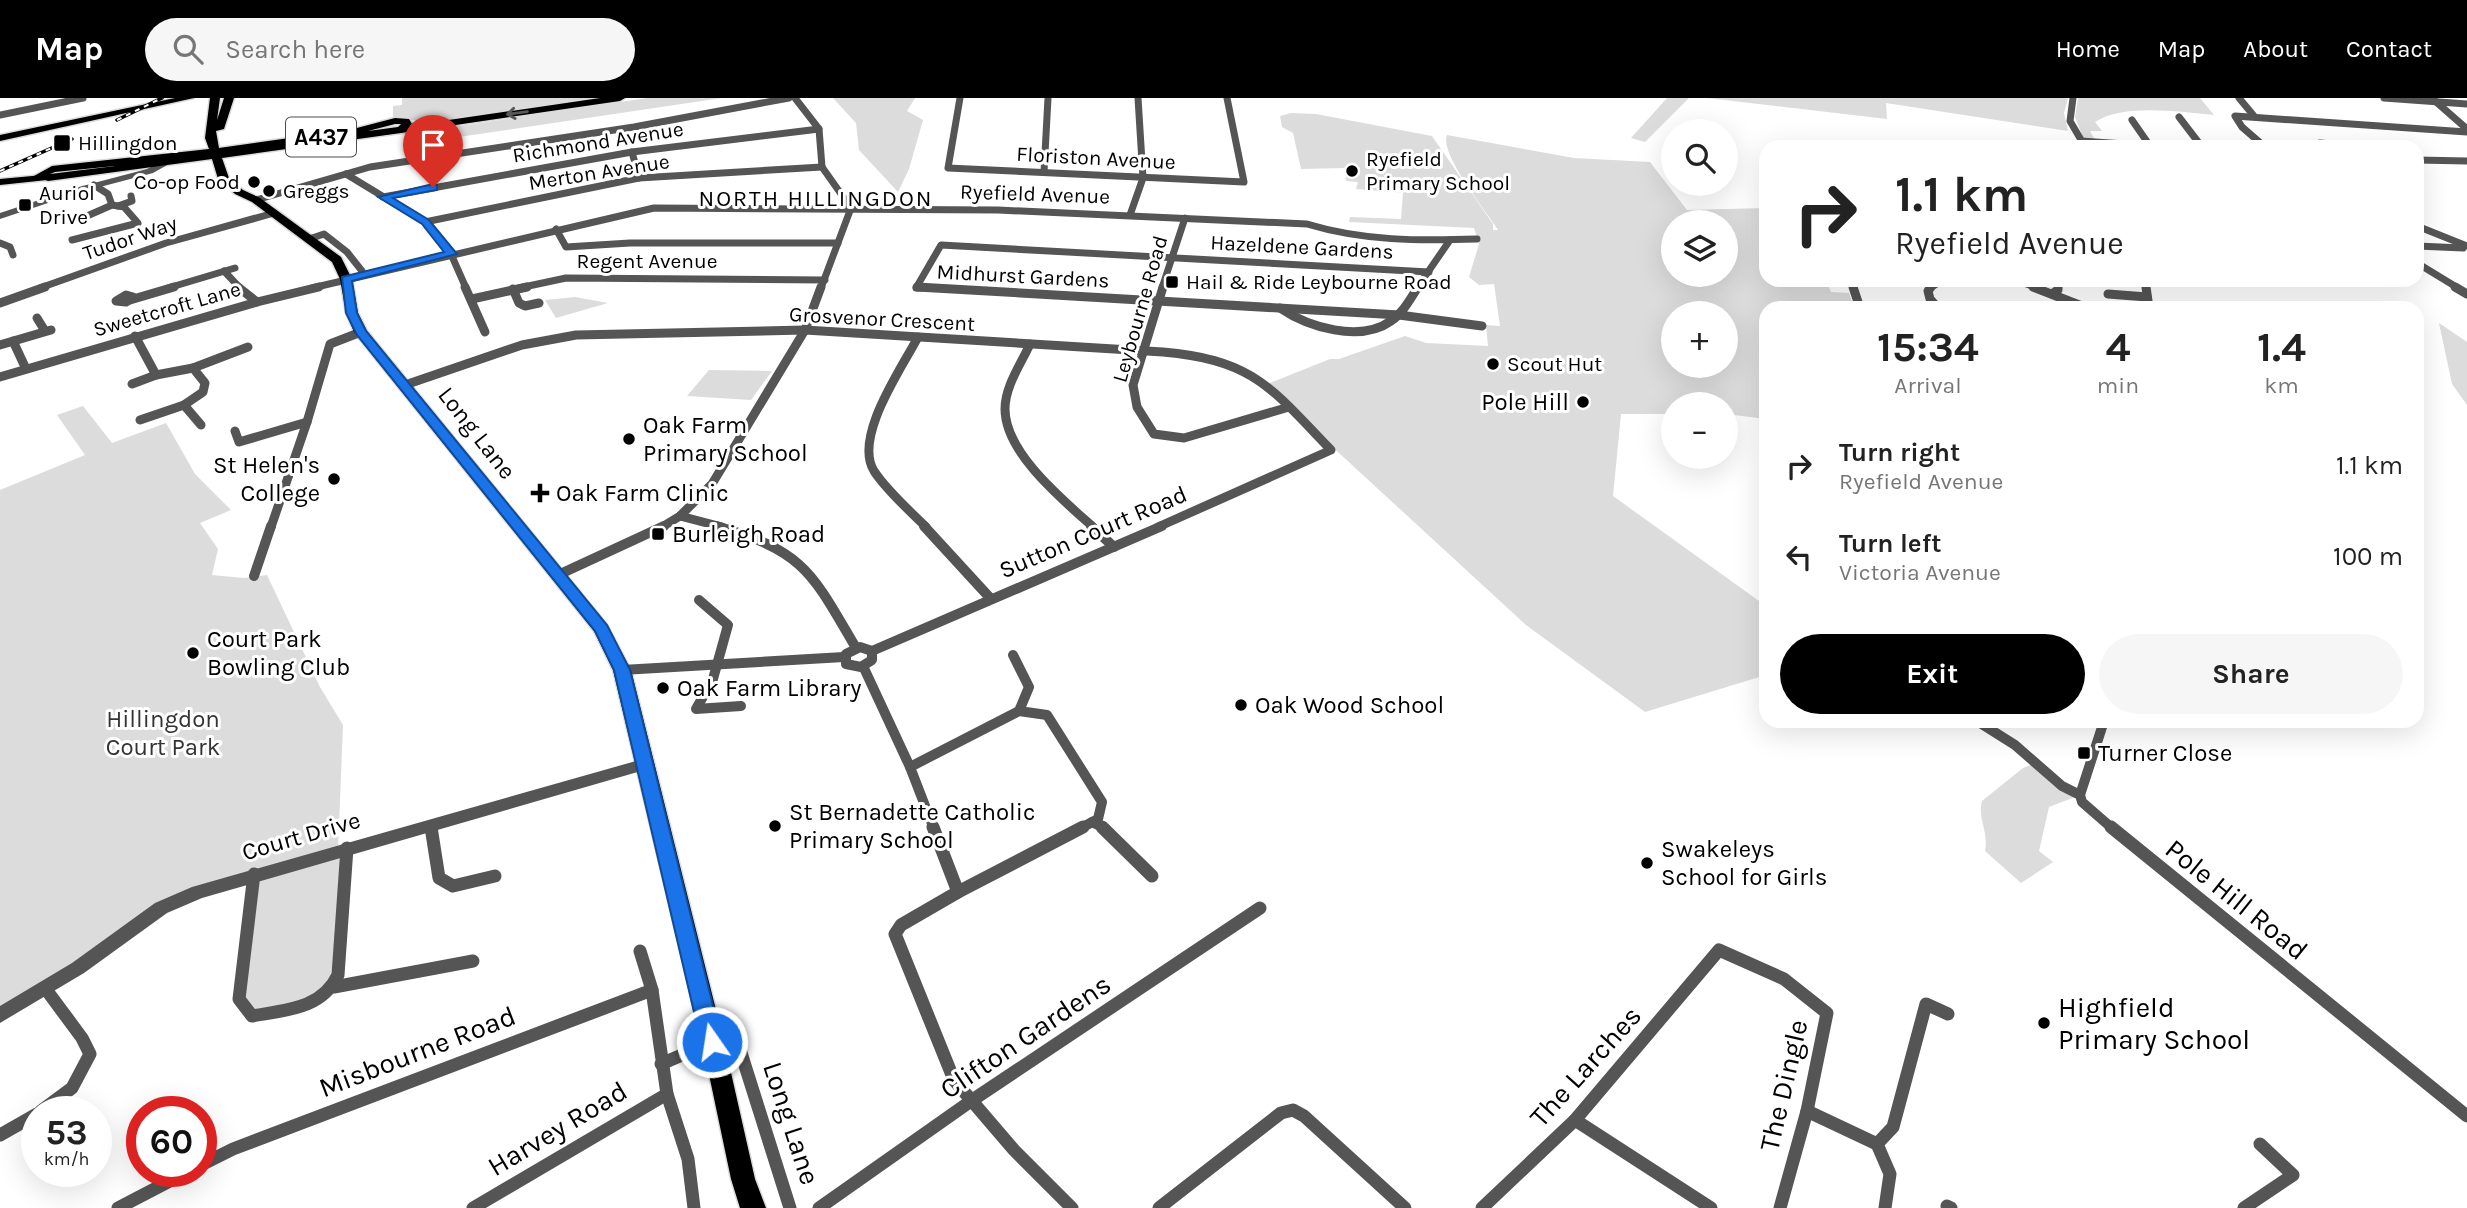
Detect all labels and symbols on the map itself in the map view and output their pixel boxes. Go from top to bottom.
one-way arrow [506,107,529,120]
pin [403,115,463,187]
street label: Richmond Avenue [511,117,685,167]
road number: A437 [286,118,356,156]
place label: Hillingdon [78,131,177,155]
marker: Hillingdon [52,133,72,153]
street label: Floriston Avenue [1016,142,1176,174]
place label: Ryefield Primary School [1366,147,1510,195]
street label: Merton Avenue [527,149,671,195]
marker: Ryefield Primary School [1344,163,1360,179]
place label: Co-op Food [134,170,240,194]
marker: Co-op Food [246,174,262,190]
place label: Greggs [283,179,350,203]
street label: Ryefield Avenue [960,179,1110,209]
place label: Auriol Drive [39,181,95,229]
marker: Greggs [261,183,277,199]
district label: NORTH HILLINGDON [698,185,934,212]
marker: Auriol Drive [17,197,33,213]
street label: Tudor Way [80,211,180,265]
street label: Hazeldene Gardens [1210,230,1394,264]
street label: Leybourne Road [1108,233,1172,385]
street label: Regent Avenue [577,249,717,273]
street label: Midhurst Gardens [936,259,1110,293]
place label: Hail & Ride Leybourne Road [1186,270,1452,294]
marker: Hail & Ride Leybourne Road [1164,274,1180,290]
street label: Sweetcroft Lane [91,276,243,342]
street label: Grosvenor Crescent [788,302,976,336]
place label: Scout Hut [1507,352,1602,376]
marker: Scout Hut [1485,356,1501,372]
street label: Long Lane [432,381,522,485]
place label: Pole Hill [1481,388,1569,416]
marker: Pole Hill [1575,394,1591,410]
place label: Oak Farm Primary School [643,411,808,467]
marker: Oak Farm Primary School [621,431,637,447]
place label: St Helen's College [213,451,320,507]
marker: St Helen's College [326,471,342,487]
place label: Oak Farm Clinic [556,479,729,507]
street label: Sutton Court Road [995,480,1191,584]
marker: Oak Farm Clinic [530,483,550,503]
place label: Burleigh Road [672,520,825,548]
marker: Burleigh Road [650,526,666,542]
place label: Court Park Bowling Club [207,625,350,681]
marker: Court Park Bowling Club [185,645,201,661]
place label: Oak Farm Library [677,674,861,702]
marker: Oak Farm Library [655,680,671,696]
place label: Oak Wood School [1255,691,1444,719]
marker: Oak Wood School [1233,697,1249,713]
park label: Hillingdon Court Park [106,705,220,761]
place label: Turner Close [2098,739,2232,767]
marker: Turner Close [2076,745,2092,761]
place label: St Bernadette Catholic Primary School [789,798,1035,854]
street label: Court Drive [239,806,363,866]
marker: St Bernadette Catholic Primary School [767,818,783,834]
street label: Pole Hill Road [2159,832,2314,967]
place label: Swakeleys School for Girls [1661,835,1827,891]
marker: Swakeleys School for Girls [1639,855,1655,871]
street label: Clifton Gardens [934,967,1117,1106]
place label: Highfield Primary School [2058,991,2250,1056]
street label: Misbourne Road [314,999,520,1104]
street label: The Larches [1523,999,1648,1133]
position arrow [675,1005,749,1079]
marker: Highfield Primary School [2036,1015,2052,1031]
street label: The Dingle [1752,1016,1815,1154]
street label: Long Lane [756,1057,827,1189]
street label: Harvey Road [482,1074,633,1183]
speed limit sign: 60 [126,1096,217,1187]

